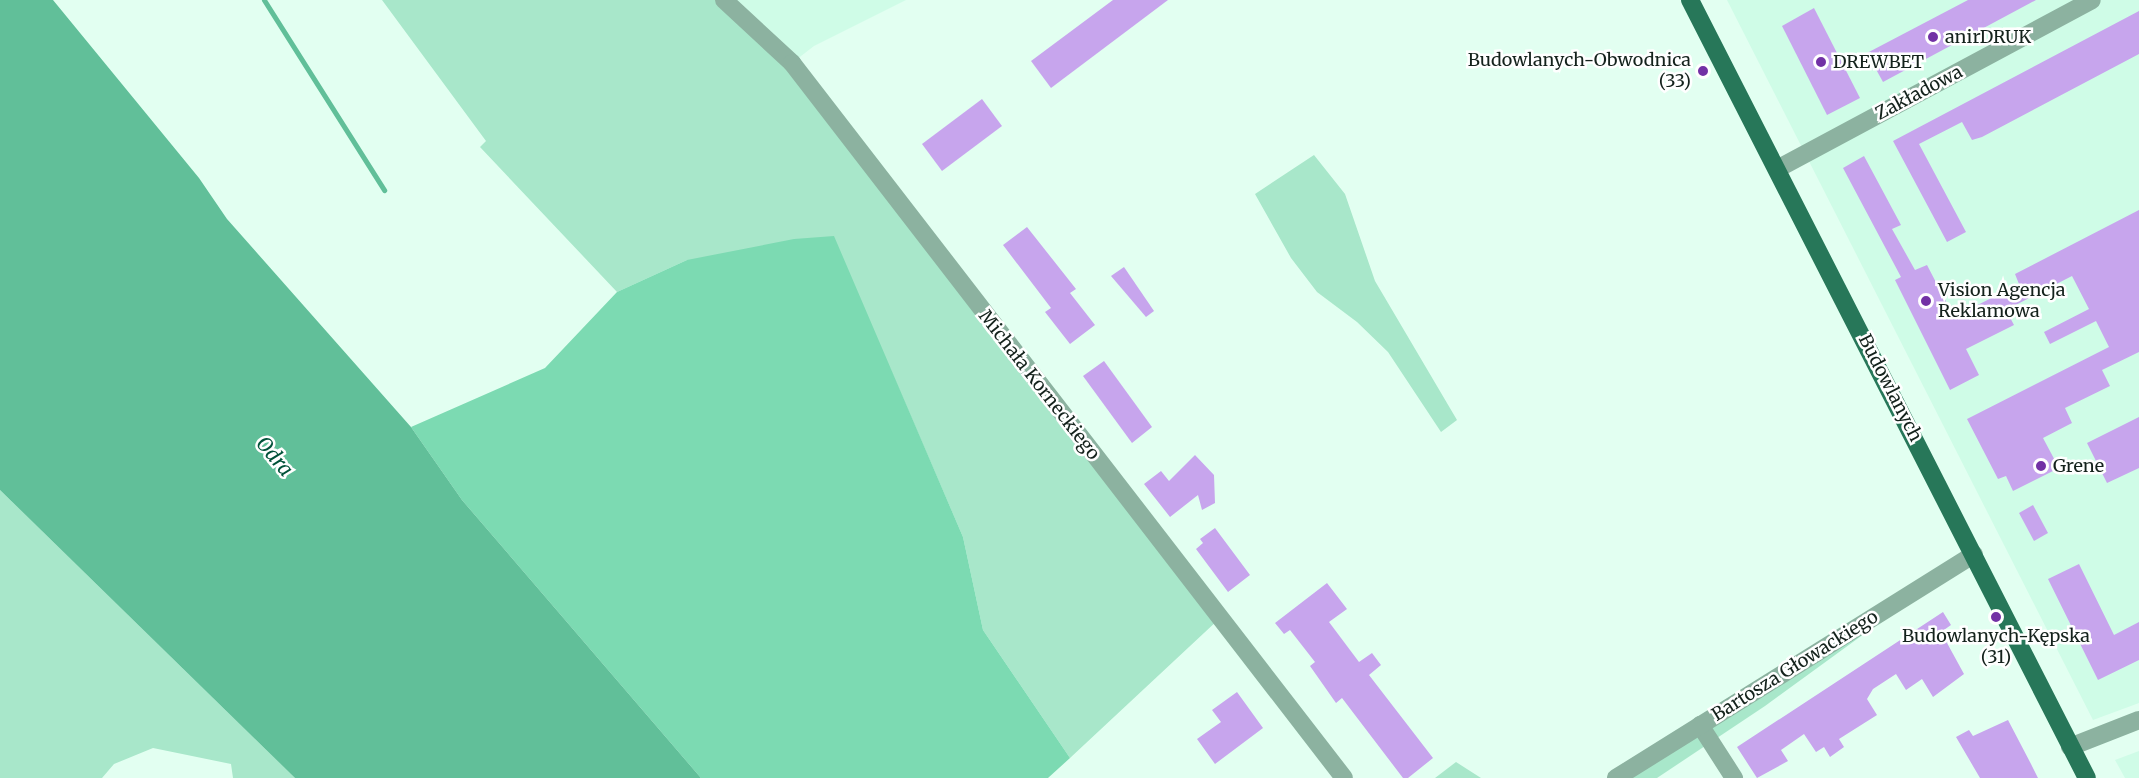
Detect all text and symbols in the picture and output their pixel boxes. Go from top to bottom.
place label: anirDRUK [1945,26,2031,48]
marker: anirDRUK [1926,30,1940,44]
place label: Budowlanych-Obwodnica (33) [1468,50,1691,92]
place label: DREWBET [1833,51,1924,73]
marker: DREWBET [1814,55,1828,69]
street label: Zakładowa [1872,61,1966,125]
marker: Budowlanych-Obwodnica (33) [1696,64,1710,78]
place label: Vision Agencja Reklamowa [1938,280,2066,322]
marker: Vision Agencja Reklamowa [1919,294,1933,308]
street label: Michała Korneckiego [974,306,1104,464]
street label: Budowlanych [1854,331,1926,445]
water label: Odra [252,431,298,481]
place label: Grene [2053,455,2104,477]
marker: Grene [2034,459,2048,473]
street label: Bartosza Głowackiego [1708,606,1882,726]
marker: Budowlanych-Kępska (31) [1989,610,2003,624]
place label: Budowlanych-Kępska (31) [1902,626,2090,668]

